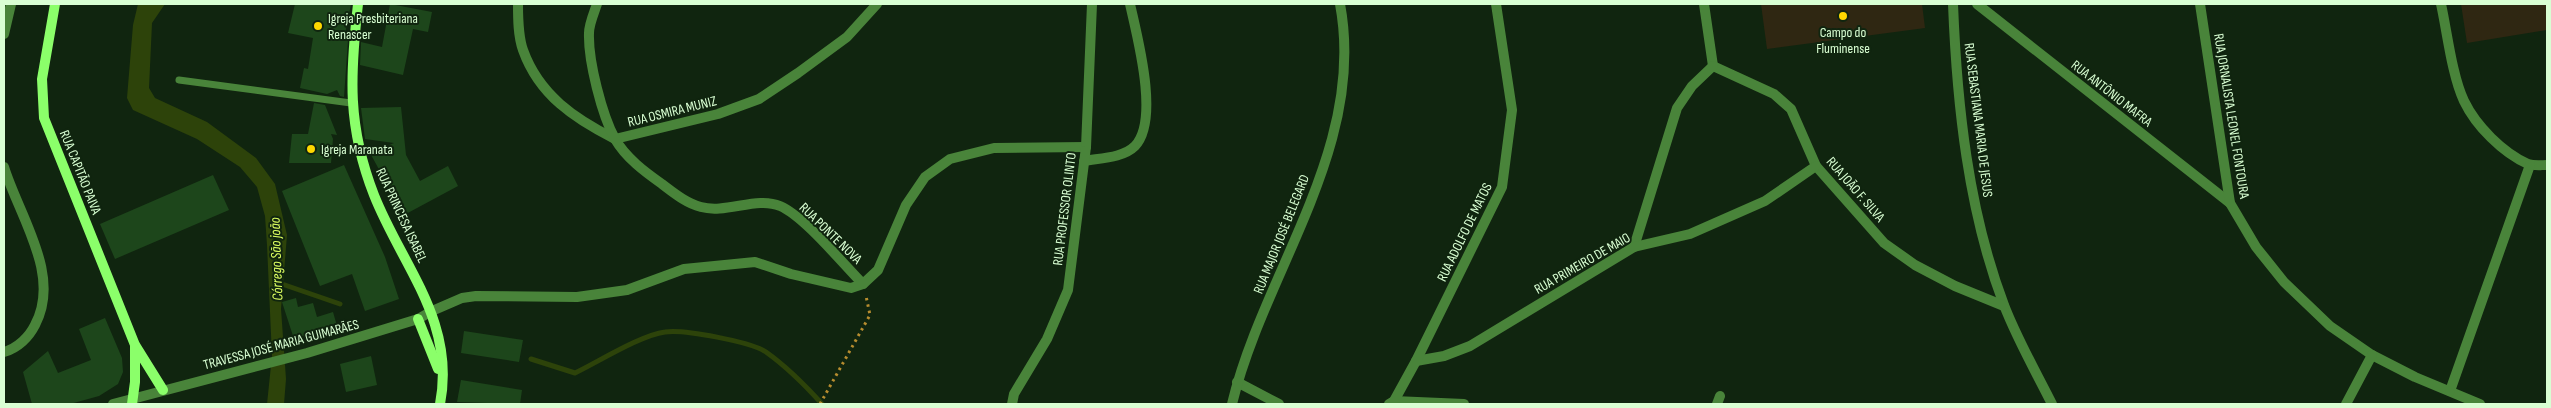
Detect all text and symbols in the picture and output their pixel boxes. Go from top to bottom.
place label: Igreja Presbiteriana Renascer [328,10,418,43]
marker: Campo do Fluminense [1837,10,1849,22]
marker: Igreja Presbiteriana Renascer [312,20,324,32]
place label: Campo do Fluminense [1816,24,1870,57]
street label: RUA JORNALISTA LEONEL FONTOURA [2210,32,2253,201]
street label: RUA SEBASTIANA MARIA DE JESUS [1961,42,1996,198]
street label: RUA ANTÔNIO MAFRA [2068,56,2156,131]
street label: RUA OSMIRA MUNIZ [626,92,718,131]
street label: RUA CAPITÃO PAIVA [56,128,106,218]
place label: Igreja Maranata [321,141,393,158]
marker: Igreja Maranata [305,143,317,155]
street label: RUA PROFESSOR OLINTO [1049,152,1080,266]
street label: RUA JOÃO F. SILVA [1823,153,1889,226]
street label: RUA PRINCESA ISABEL [372,165,431,265]
street label: RUA MAJOR JOSÉ BELEGARD [1250,172,1313,296]
street label: RUA ADOLFO DE MATOS [1433,180,1496,284]
street label: RUA PONTE NOVA [796,199,866,268]
water label: Córrego São joão [266,217,287,301]
street label: RUA PRIMEIRO DE MAIO [1531,229,1633,298]
street label: TRAVESSA JOSÉ MARIA GUIMARÃES [201,316,361,373]

